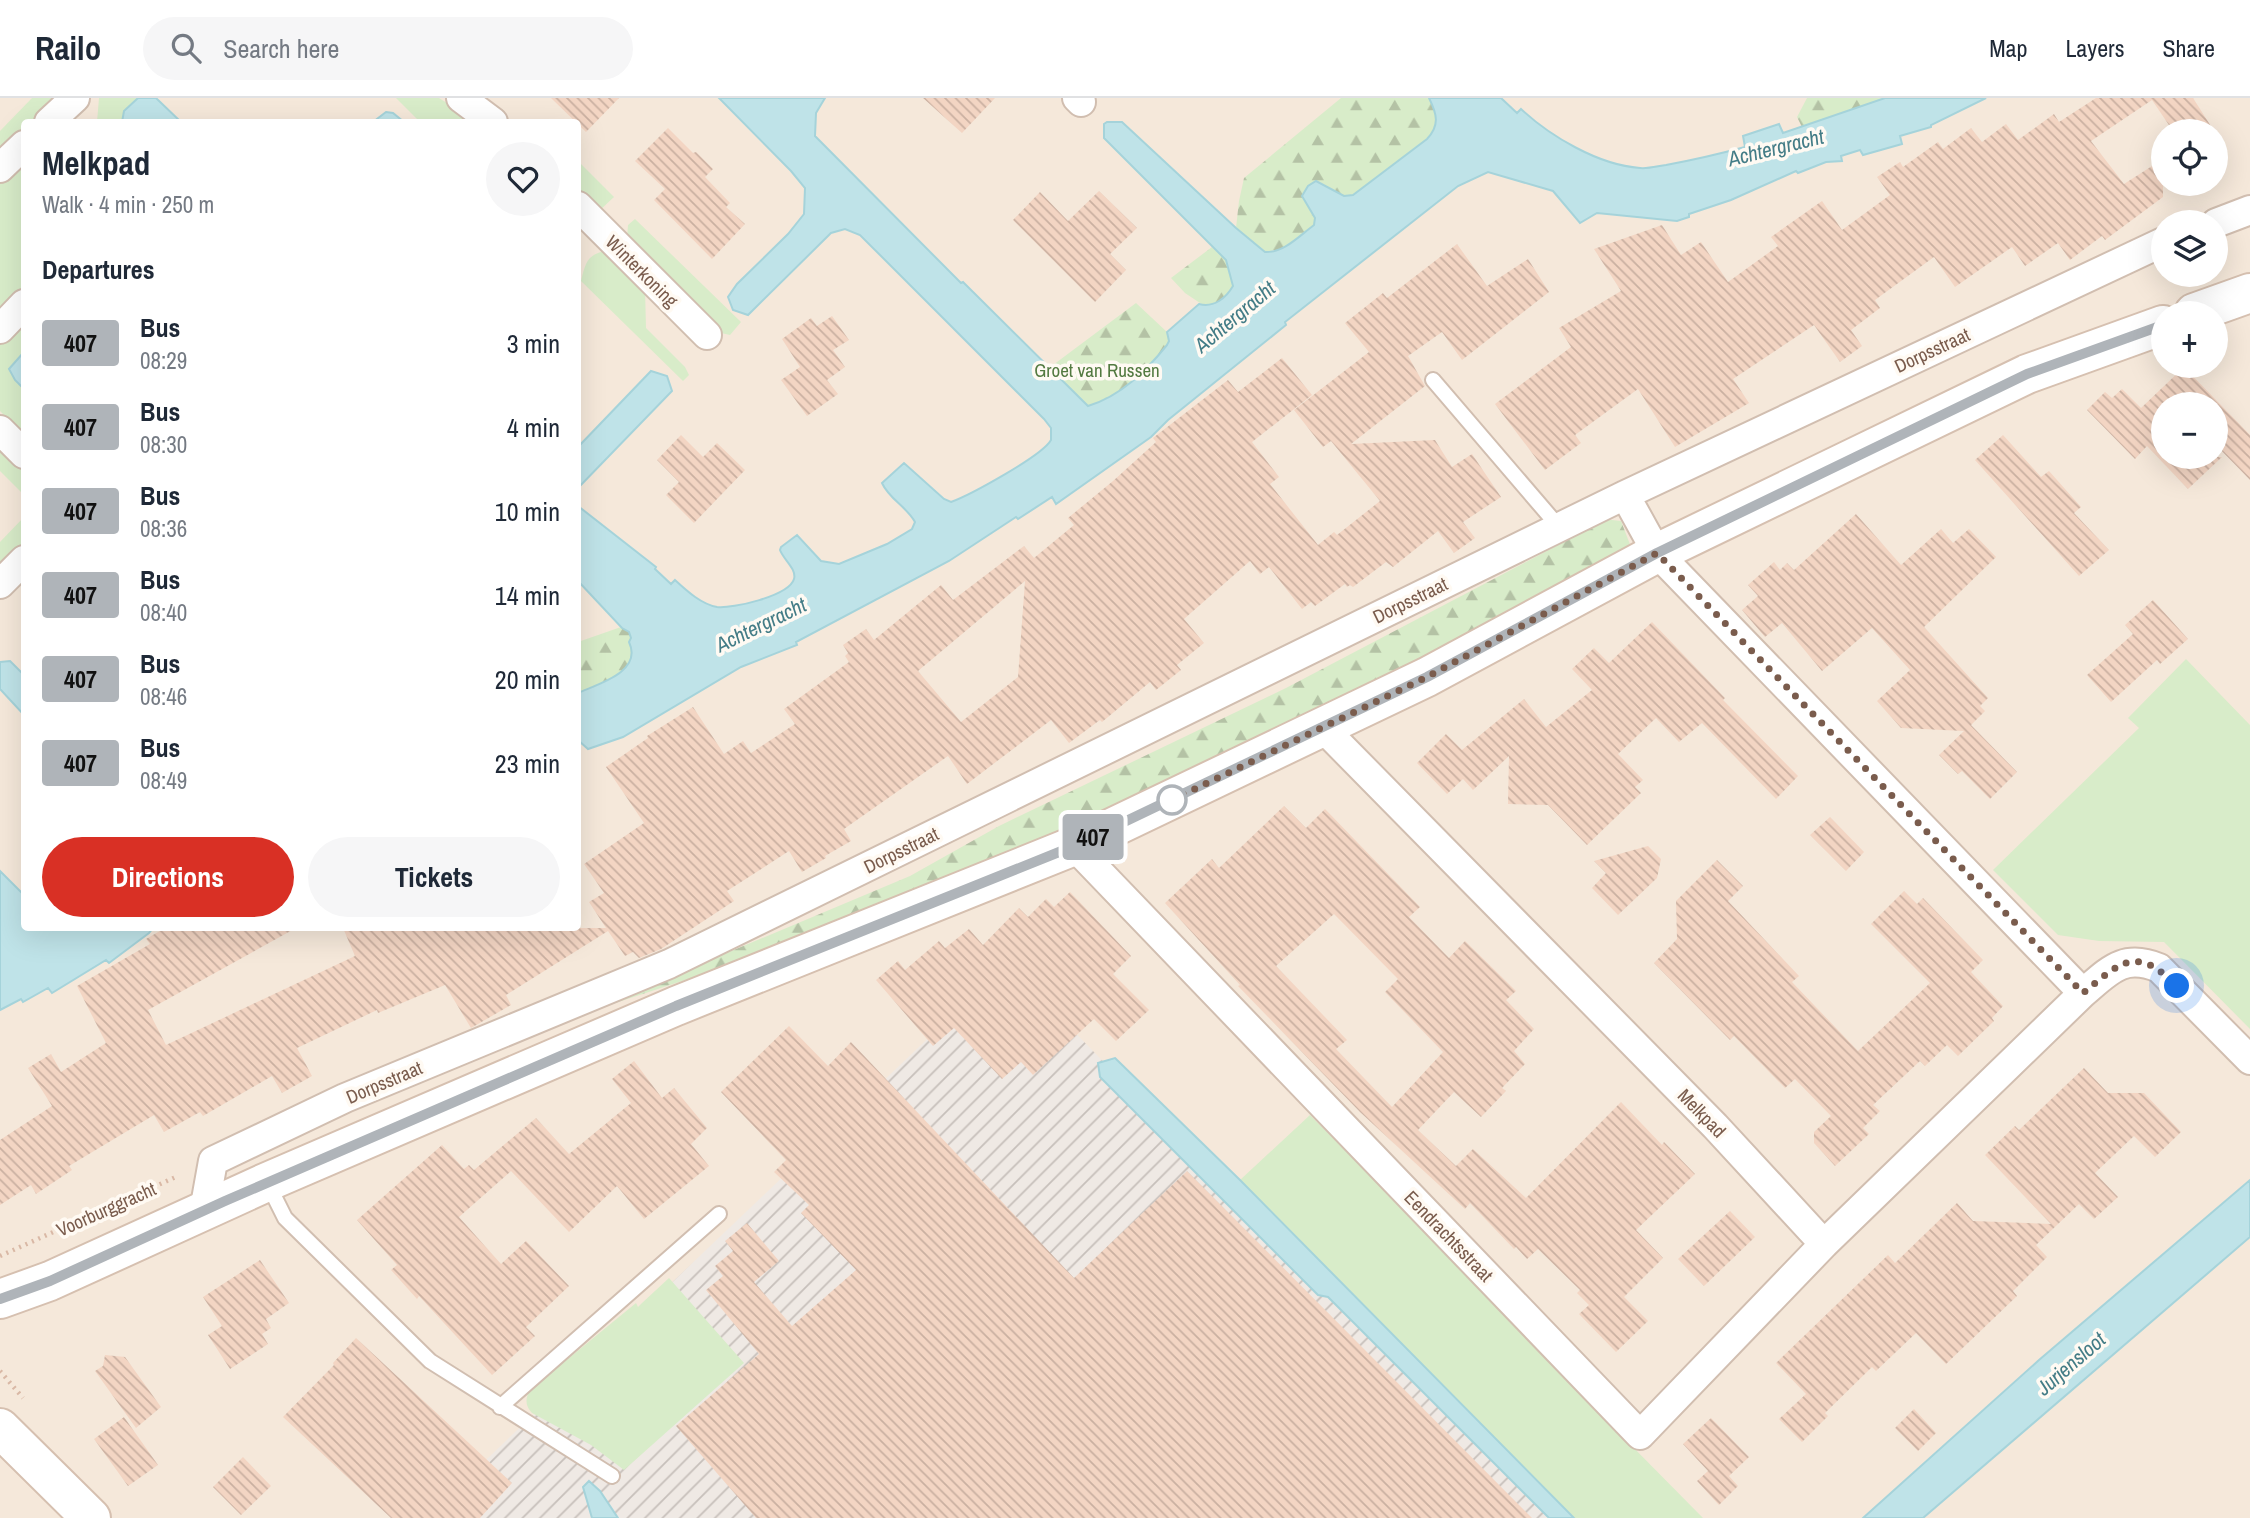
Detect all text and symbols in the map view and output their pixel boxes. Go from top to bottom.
search box [143,17,633,80]
text: Railo [35,26,101,70]
icon: search [167,29,205,67]
text: Search here [223,31,339,66]
text: Map [1989,32,2027,64]
text: Layers [2065,32,2124,64]
text: Share [2162,32,2215,64]
map controls [2151,119,2228,469]
button: locate [2151,119,2228,196]
water label: Achtergracht [1724,121,1828,174]
text: Melkpad [42,141,150,185]
button: heart [486,142,560,216]
text: Walk · 4 min · 250 m [42,189,214,220]
button: layers [2151,210,2228,287]
street label: Winterkoning [600,229,684,313]
text: Departures [42,252,155,287]
water label: Achtergracht [1187,273,1282,360]
button: + [2151,301,2228,378]
text: Bus [140,310,180,345]
street label: Dorpsstraat [1890,321,1975,379]
text: 3 min [507,326,560,361]
text: 407 [64,327,97,359]
text: 08:29 [140,345,187,376]
park label: Groet van Russen [1034,357,1160,383]
button: − [2151,392,2228,469]
text: Bus [140,394,180,429]
text: 4 min [507,410,560,445]
text: 407 [64,411,97,443]
text: 08:30 [140,429,187,460]
text: Bus [140,478,180,513]
text: 10 min [495,494,560,529]
text: 407 [64,495,97,527]
text: 08:36 [140,513,187,544]
text: Bus [140,562,180,597]
street label: Dorpsstraat [1368,570,1452,629]
text: 14 min [495,578,560,613]
text: 407 [64,579,97,611]
water label: Achtergracht [710,590,812,659]
text: 08:40 [140,597,187,628]
text: Bus [140,646,180,681]
text: 20 min [495,662,560,697]
text: 407 [64,663,97,695]
text: 08:46 [140,681,187,712]
text: Bus [140,730,180,765]
text: 23 min [495,746,560,781]
text: 407 [64,747,97,779]
text: 08:49 [140,765,187,796]
unlabelled marker [1157,785,1187,815]
line badge: 407 [1053,814,1133,860]
street label: Dorpsstraat [859,820,943,879]
text: 407 [1077,821,1109,853]
button: Directions [42,837,294,917]
button: Tickets [308,837,560,917]
your location [2159,968,2194,1003]
street label: Dorpsstraat [342,1054,427,1110]
street label: Melkpad [1672,1083,1732,1143]
street label: Voorburggracht [52,1175,161,1243]
street label: Eendrachtsstraat [1399,1185,1500,1288]
water label: Jurjensloot [2029,1325,2113,1403]

